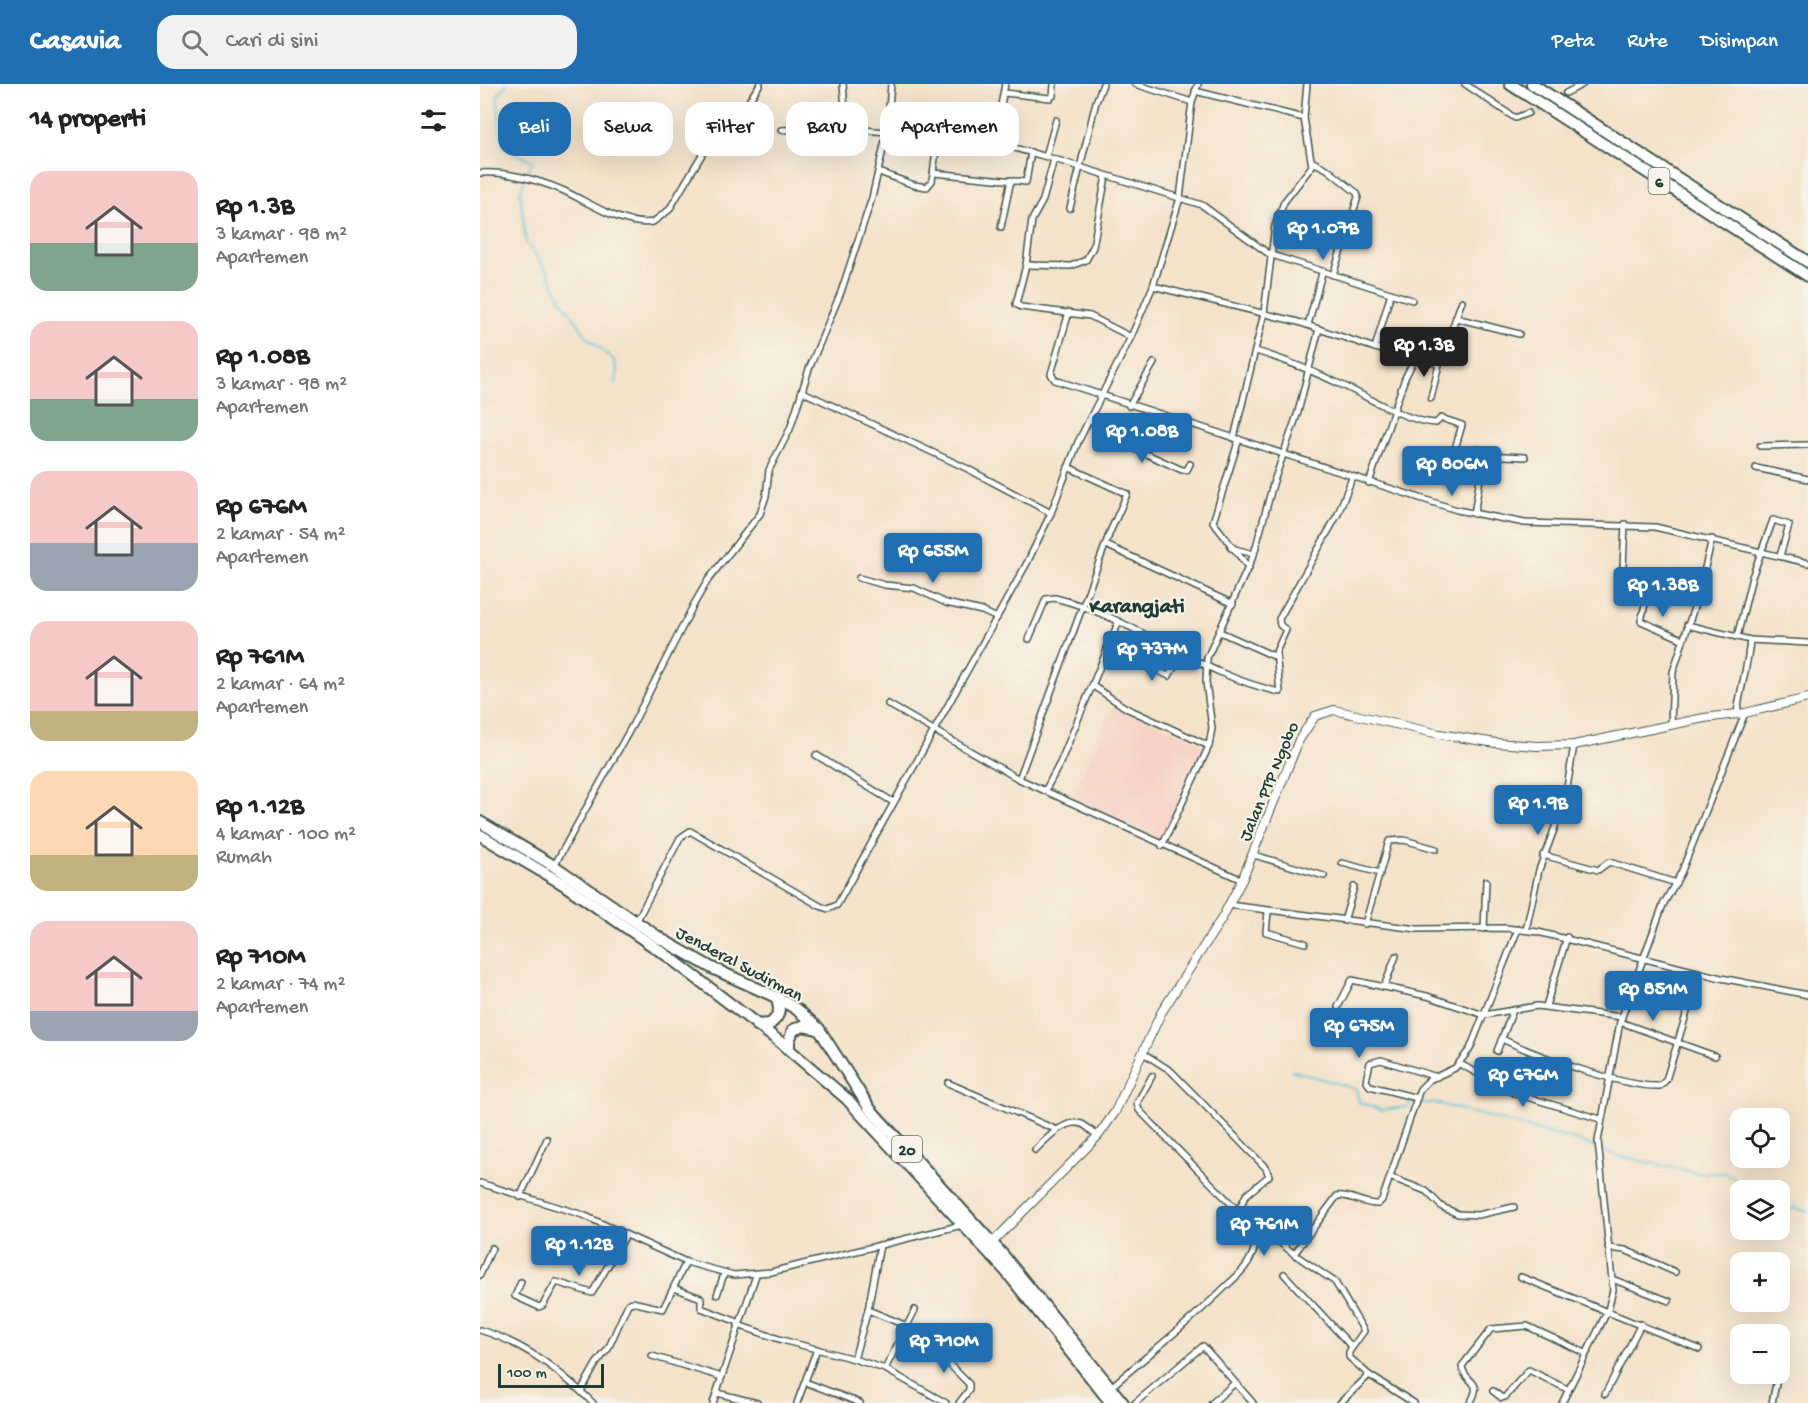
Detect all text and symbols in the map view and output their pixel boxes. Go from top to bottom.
search box [157,15,577,69]
text: Casavia [30,26,121,59]
icon: search [178,26,211,59]
text: Cari di sini [226,29,318,55]
text: Peta [1552,30,1594,55]
text: Rute [1627,30,1668,55]
text: Disimpan [1701,30,1778,55]
chip: Beli [498,102,571,156]
chip: Sewa [583,102,673,156]
chip: Filter [685,102,774,156]
chip: Baru [786,102,868,156]
chip: Apartemen [880,102,1019,156]
icon: filters [417,104,450,137]
text: 14 properti [30,105,146,136]
road number: 6 [1648,168,1670,194]
text: Rp 1.3B [216,193,294,224]
icon: home [78,195,150,267]
pin: Rp 1.07B [1261,210,1385,261]
text: Rp 1.07B [1287,218,1359,241]
text: 3 kamar · 98 m² [216,224,347,247]
text: Apartemen [216,247,308,270]
pin: Rp 1.3B [1369,327,1479,378]
text: Rp 1.3B [1394,335,1454,358]
text: Rp 1.08B [216,343,310,374]
icon: home [78,345,150,417]
text: 3 kamar · 98 m² [216,374,347,397]
text: Apartemen [216,397,308,420]
pin: Rp 1.08B [1080,413,1204,464]
text: Rp 1.08B [1106,421,1178,444]
pin: Rp 806M [1397,446,1507,497]
text: Rp 806M [1416,454,1488,477]
text: Rp 676M [216,493,307,524]
icon: home [78,495,150,567]
text: 2 kamar · 54 m² [216,524,346,547]
pin: Rp 655M [878,533,988,584]
text: Rp 655M [898,541,968,564]
text: Apartemen [216,547,308,570]
pin: Rp 1.38B [1601,567,1725,618]
text: Rp 1.38B [1628,575,1698,598]
district label: Karangjati [1088,596,1185,621]
pin: Rp 737M [1097,631,1207,682]
text: Rp 737M [1117,639,1187,662]
text: Rp 761M [216,643,304,674]
icon: home [78,645,150,717]
text: 2 kamar · 64 m² [216,674,345,697]
text: Apartemen [216,697,308,720]
street label: Jalan PTP Ngobo [1236,719,1305,845]
pin: Rp 1.9B [1483,785,1593,836]
text: Rp 1.12B [216,793,304,824]
text: Rp 1.9B [1508,793,1568,816]
icon: home [78,795,150,867]
text: 4 kamar · 100 m² [216,824,356,847]
text: Rumah [216,847,272,870]
street label: Jenderal Sudirman [672,923,806,1008]
text: Rp 710M [216,943,305,974]
icon: home [78,945,150,1017]
pin: Rp 851M [1598,971,1708,1022]
text: 2 kamar · 74 m² [216,974,345,997]
text: Rp 851M [1619,979,1687,1002]
text: Apartemen [216,997,308,1020]
pin: Rp 675M [1304,1008,1414,1059]
text: Rp 675M [1324,1016,1394,1039]
pin: Rp 676M [1468,1057,1578,1108]
text: Rp 676M [1488,1065,1558,1088]
map controls [1730,1108,1790,1384]
button: locate [1730,1108,1790,1168]
road number: 20 [892,1136,922,1162]
button: layers [1730,1180,1790,1240]
pin: Rp 761M [1209,1206,1319,1257]
text: Rp 761M [1230,1214,1298,1237]
pin: Rp 1.12B [517,1226,641,1277]
text: Rp 1.12B [545,1234,613,1257]
button: + [1730,1252,1790,1312]
pin: Rp 710M [889,1323,999,1374]
button: − [1730,1324,1790,1384]
text: Rp 710M [910,1331,978,1354]
scale bar [498,1361,604,1388]
text: 100 m [507,1365,547,1384]

